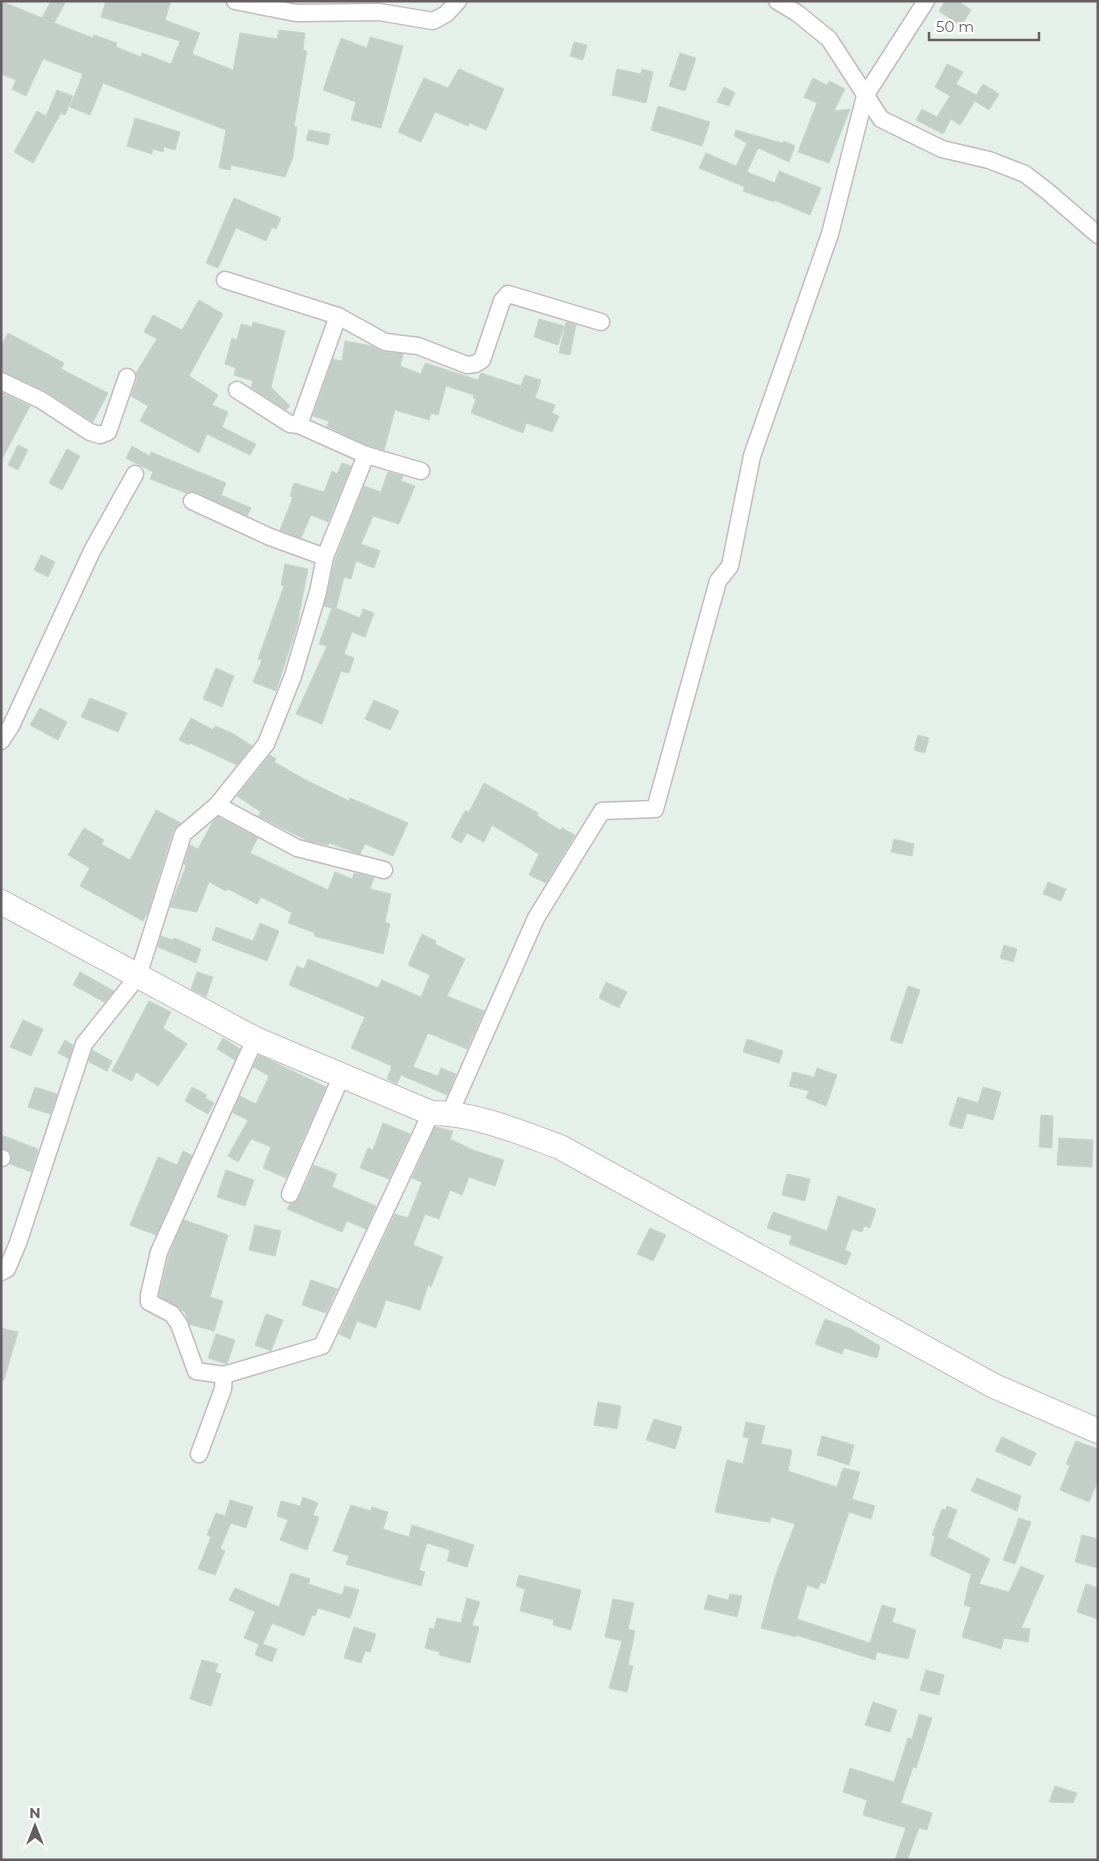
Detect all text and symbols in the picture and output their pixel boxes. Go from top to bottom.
scale bar [929,10,1039,42]
text: 50 m [936,17,974,36]
north arrow [10,1801,60,1851]
text: N [29,1804,41,1822]

